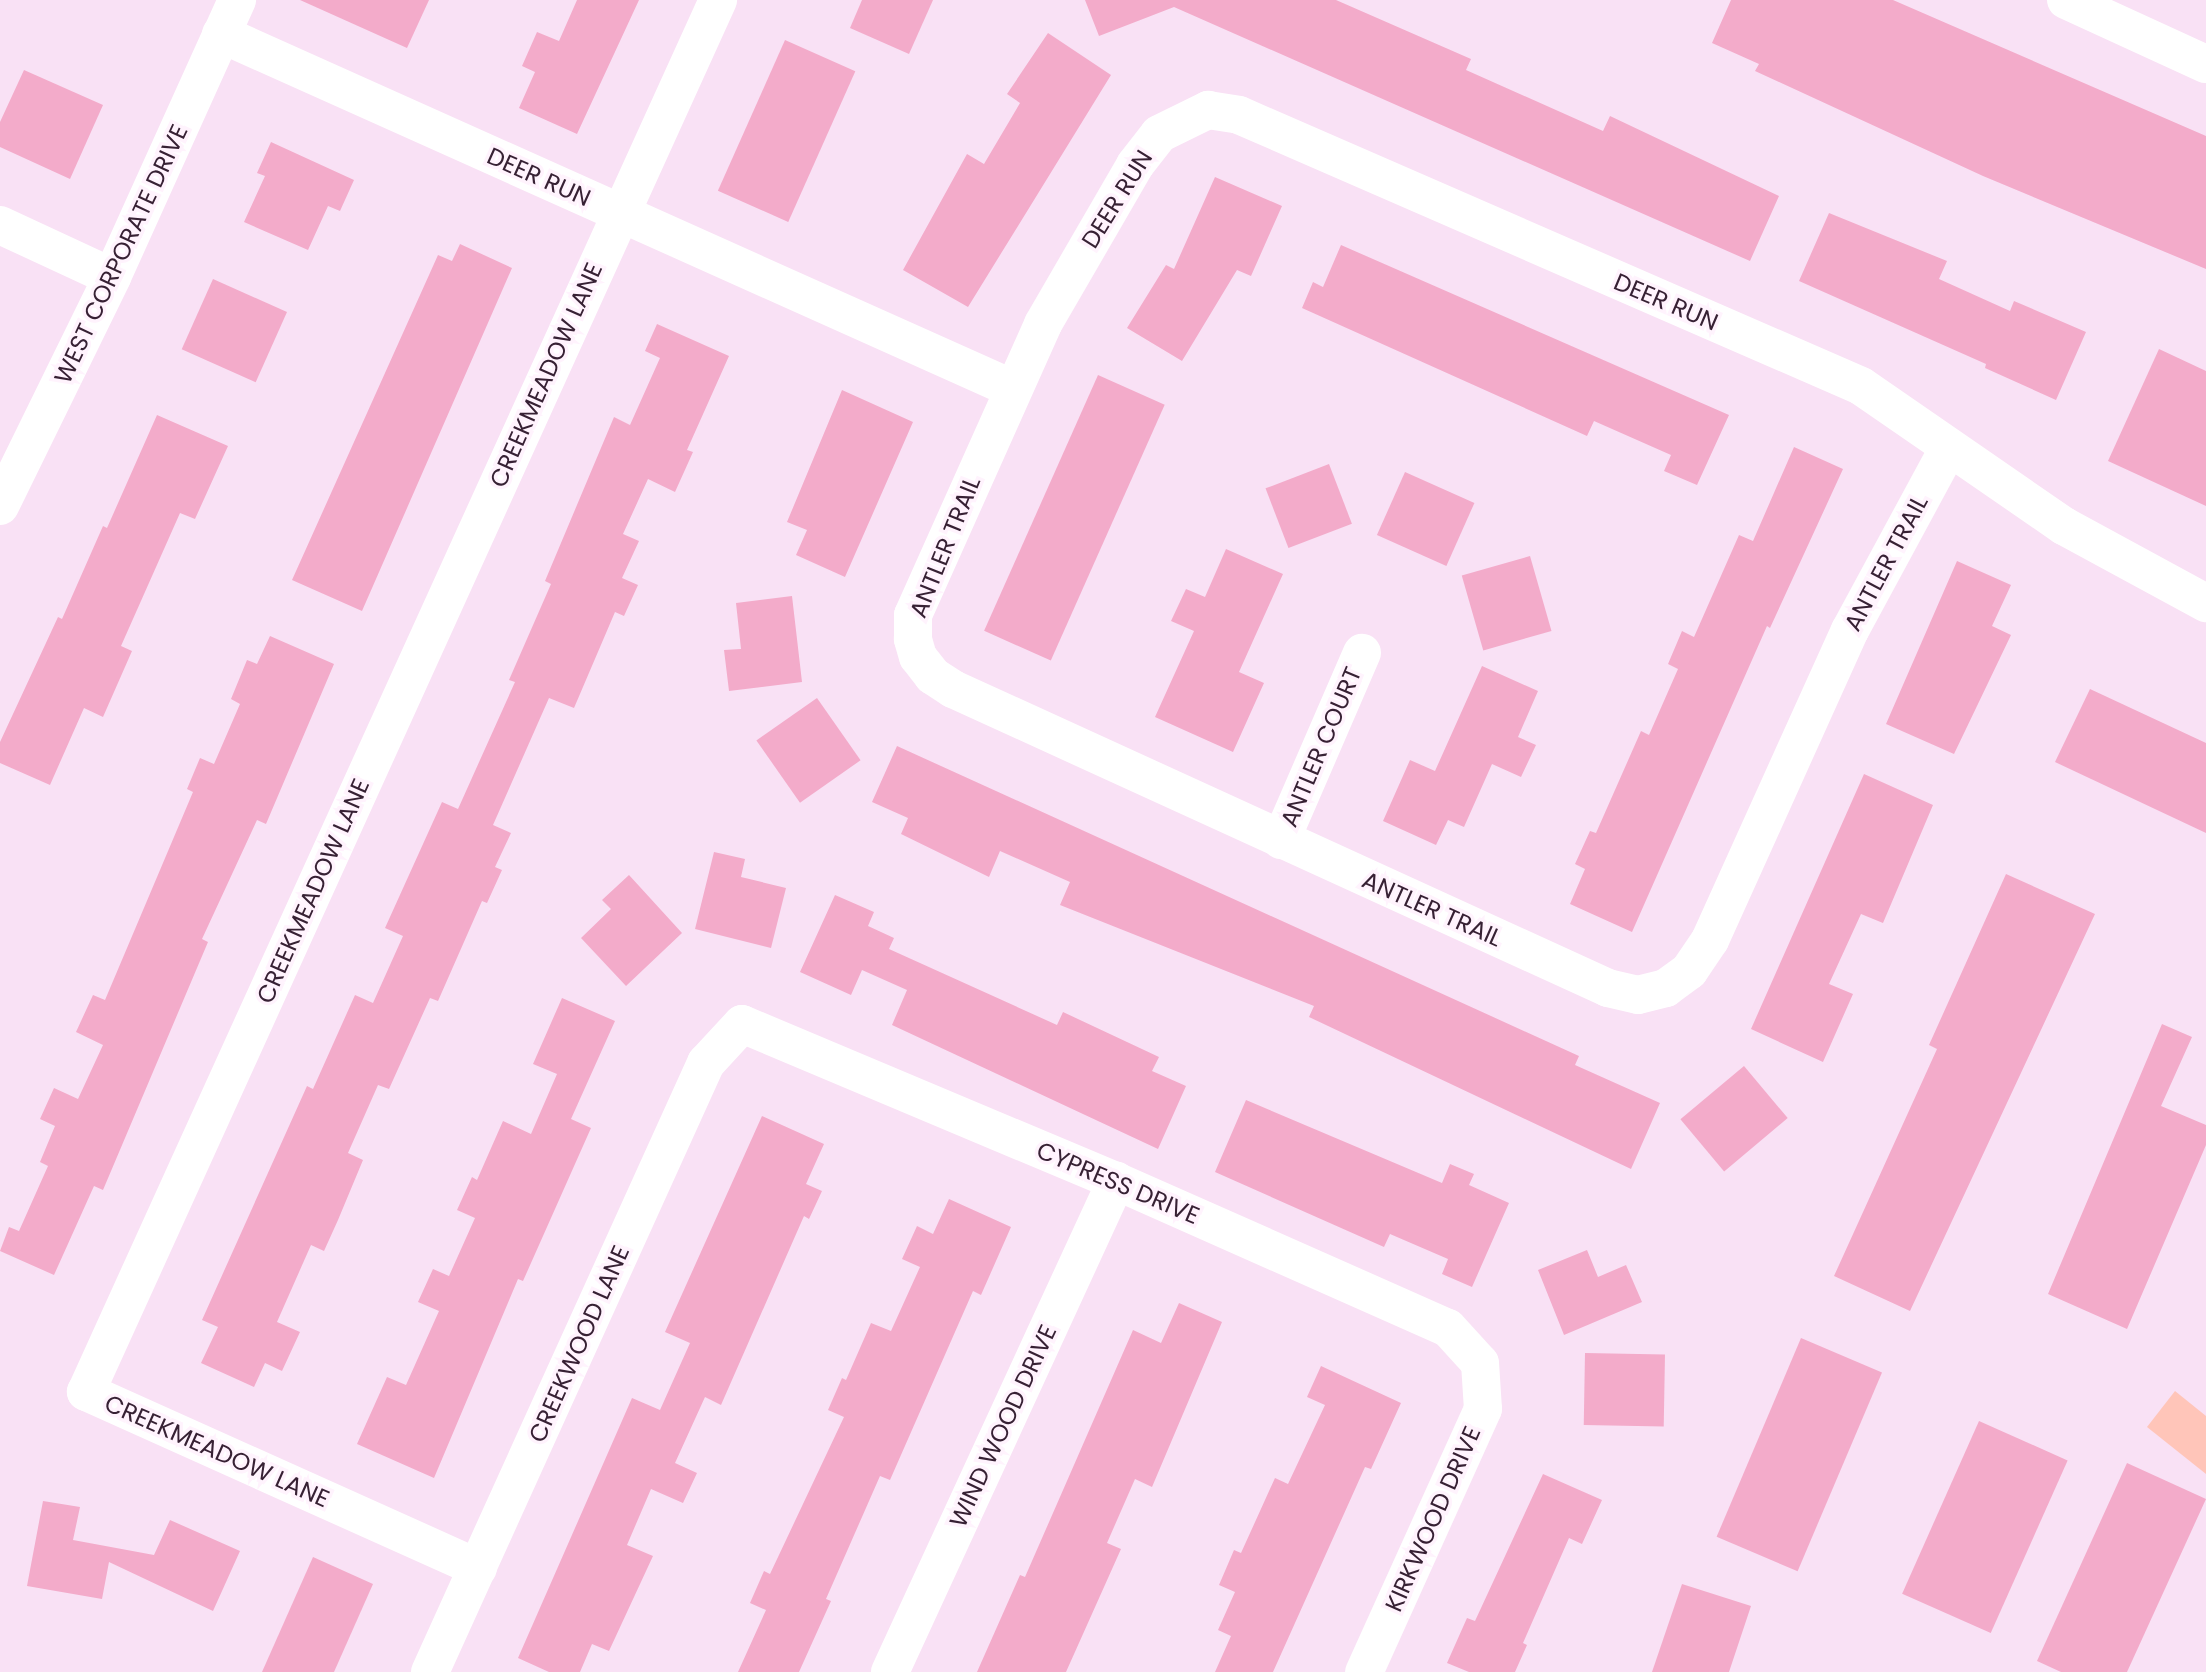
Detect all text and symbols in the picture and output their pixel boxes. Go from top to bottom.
street label: WEST CORPORATE DRIVE [48,120,194,388]
street label: DEER RUN [483,141,595,213]
street label: DEER RUN [1076,145,1158,253]
street label: CREEKMEADOW LANE [483,258,609,492]
street label: DEER RUN [1610,267,1722,337]
street label: ANTLER TRAIL [904,472,986,622]
street label: ANTLER TRAIL [1838,490,1934,636]
street label: ANTLER COURT [1274,663,1368,831]
street label: CREEKMEADOW LANE [250,774,376,1008]
street label: ANTLER TRAIL [1358,865,1506,953]
street label: CYPRESS DRIVE [1032,1136,1204,1230]
street label: CREEKWOOD LANE [523,1241,635,1447]
street label: WIND WOOD DRIVE [943,1320,1063,1532]
street label: CREEKMEADOW LANE [100,1388,334,1514]
street label: KIRKWOOD DRIVE [1379,1422,1487,1616]

